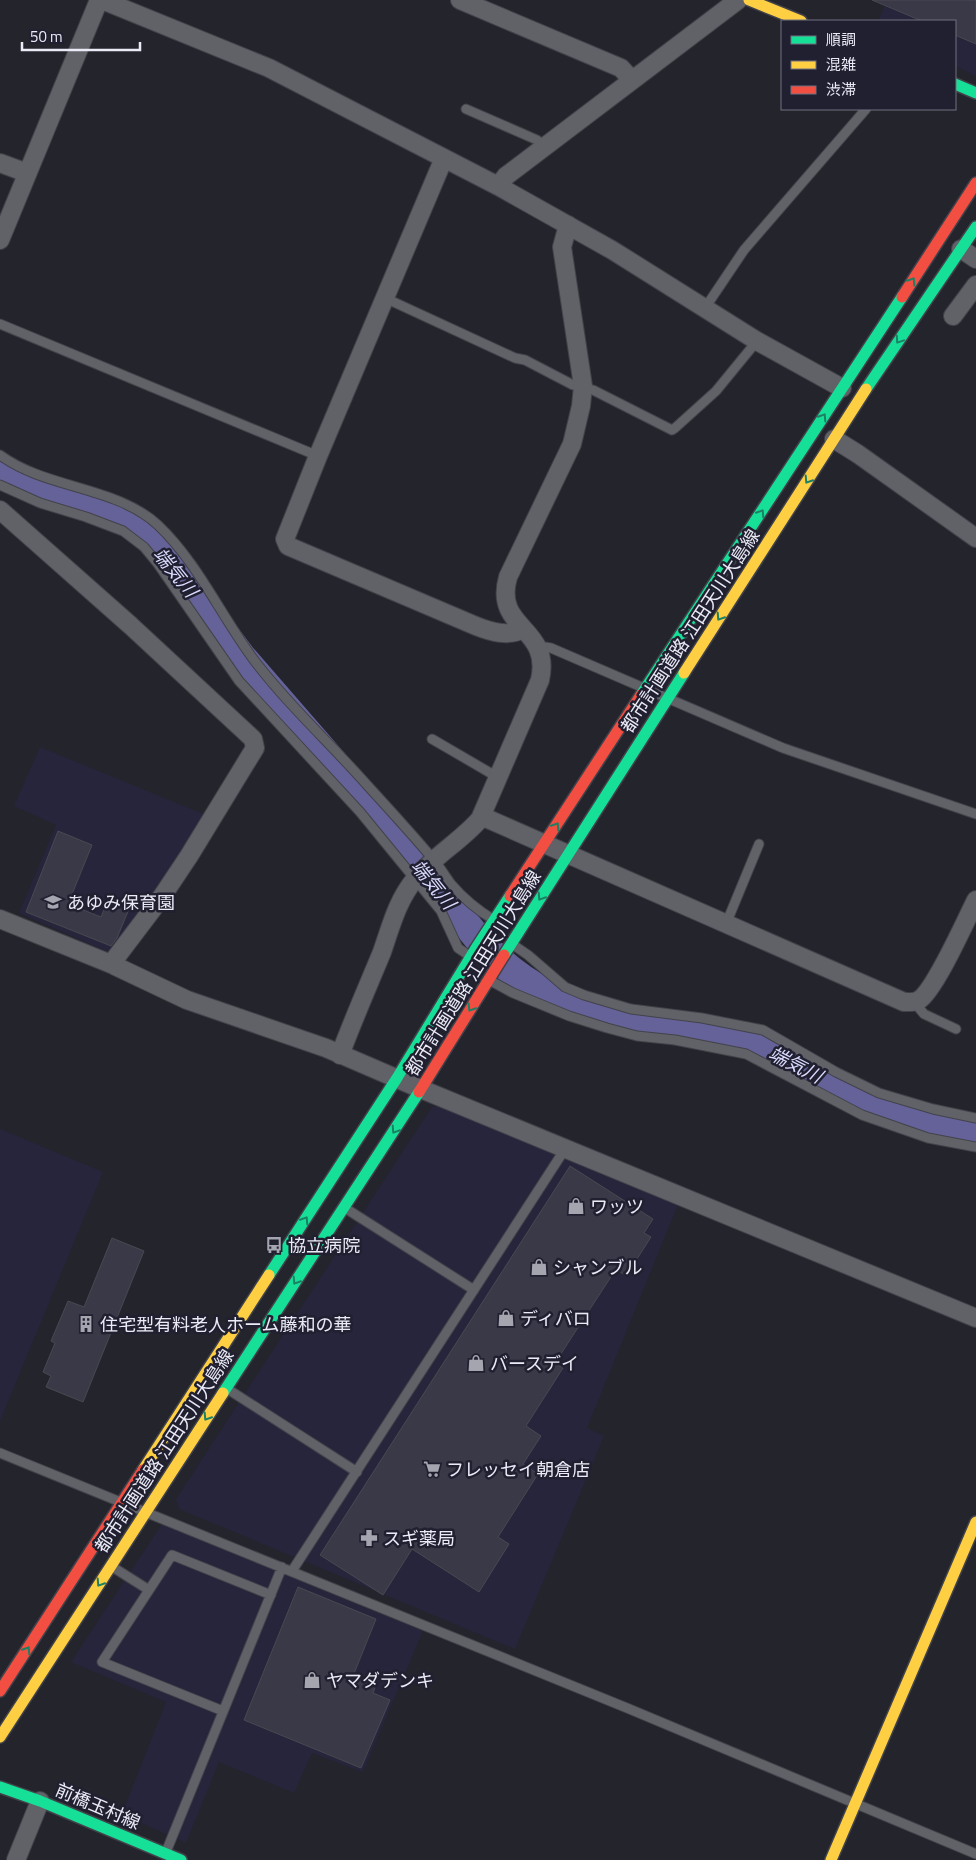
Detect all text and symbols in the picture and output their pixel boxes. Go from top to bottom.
scale bar [22,20,140,52]
legend [781,20,956,110]
text: 50 m [30,25,63,48]
text: 順調 [826,28,856,51]
text: 混雑 [826,53,856,76]
text: 渋滞 [826,78,856,101]
one-way arrow [906,277,915,287]
one-way arrow [896,335,906,344]
one-way arrow [817,413,827,422]
one-way arrow [805,475,814,484]
one-way arrow [754,509,764,518]
street label: 都市計画道路 江田天川大島線 [614,524,766,738]
water label: 端気川 [147,541,206,605]
one-way arrow [717,611,726,621]
one-way arrow [550,822,559,832]
water label: 端気川 [405,853,464,917]
street label: 都市計画道路 江田天川大島線 [398,865,548,1081]
place label: あゆみ保育園 [67,889,175,916]
one-way arrow [538,891,548,900]
school or university icon: あゆみ保育園 [43,892,63,912]
one-way arrow [467,1003,477,1012]
water label: 端気川 [764,1038,830,1091]
one-way arrow [391,1125,401,1134]
place label: ワッツ [590,1193,644,1220]
shop icon: ワッツ [566,1196,586,1216]
one-way arrow [299,1216,308,1226]
place label: 協立病院 [288,1232,360,1259]
bus stop icon: 協立病院 [264,1235,284,1255]
place label: シャンブル [553,1254,642,1281]
shop icon: シャンブル [529,1257,549,1277]
one-way arrow [293,1275,302,1284]
place label: ディバロ [520,1305,591,1332]
shop icon: ディバロ [496,1308,516,1328]
place label: 住宅型有料老人ホーム藤和の華 [100,1311,351,1338]
building icon: 住宅型有料老人ホーム藤和の華 [76,1314,96,1334]
street label: 都市計画道路 江田天川大島線 [88,1344,240,1558]
place label: バースデイ [490,1350,579,1377]
shop icon: バースデイ [466,1353,486,1373]
one-way arrow [204,1411,213,1421]
place label: フレッセイ朝倉店 [446,1456,590,1483]
supermarket icon: フレッセイ朝倉店 [422,1459,442,1479]
place label: スギ薬局 [383,1525,455,1552]
pharmacy icon: スギ薬局 [359,1528,379,1548]
one-way arrow [97,1577,106,1586]
one-way arrow [20,1646,30,1655]
place label: ヤマダデンキ [326,1667,434,1694]
shop icon: ヤマダデンキ [302,1670,322,1690]
street label: 前橋玉村線 [51,1776,145,1836]

